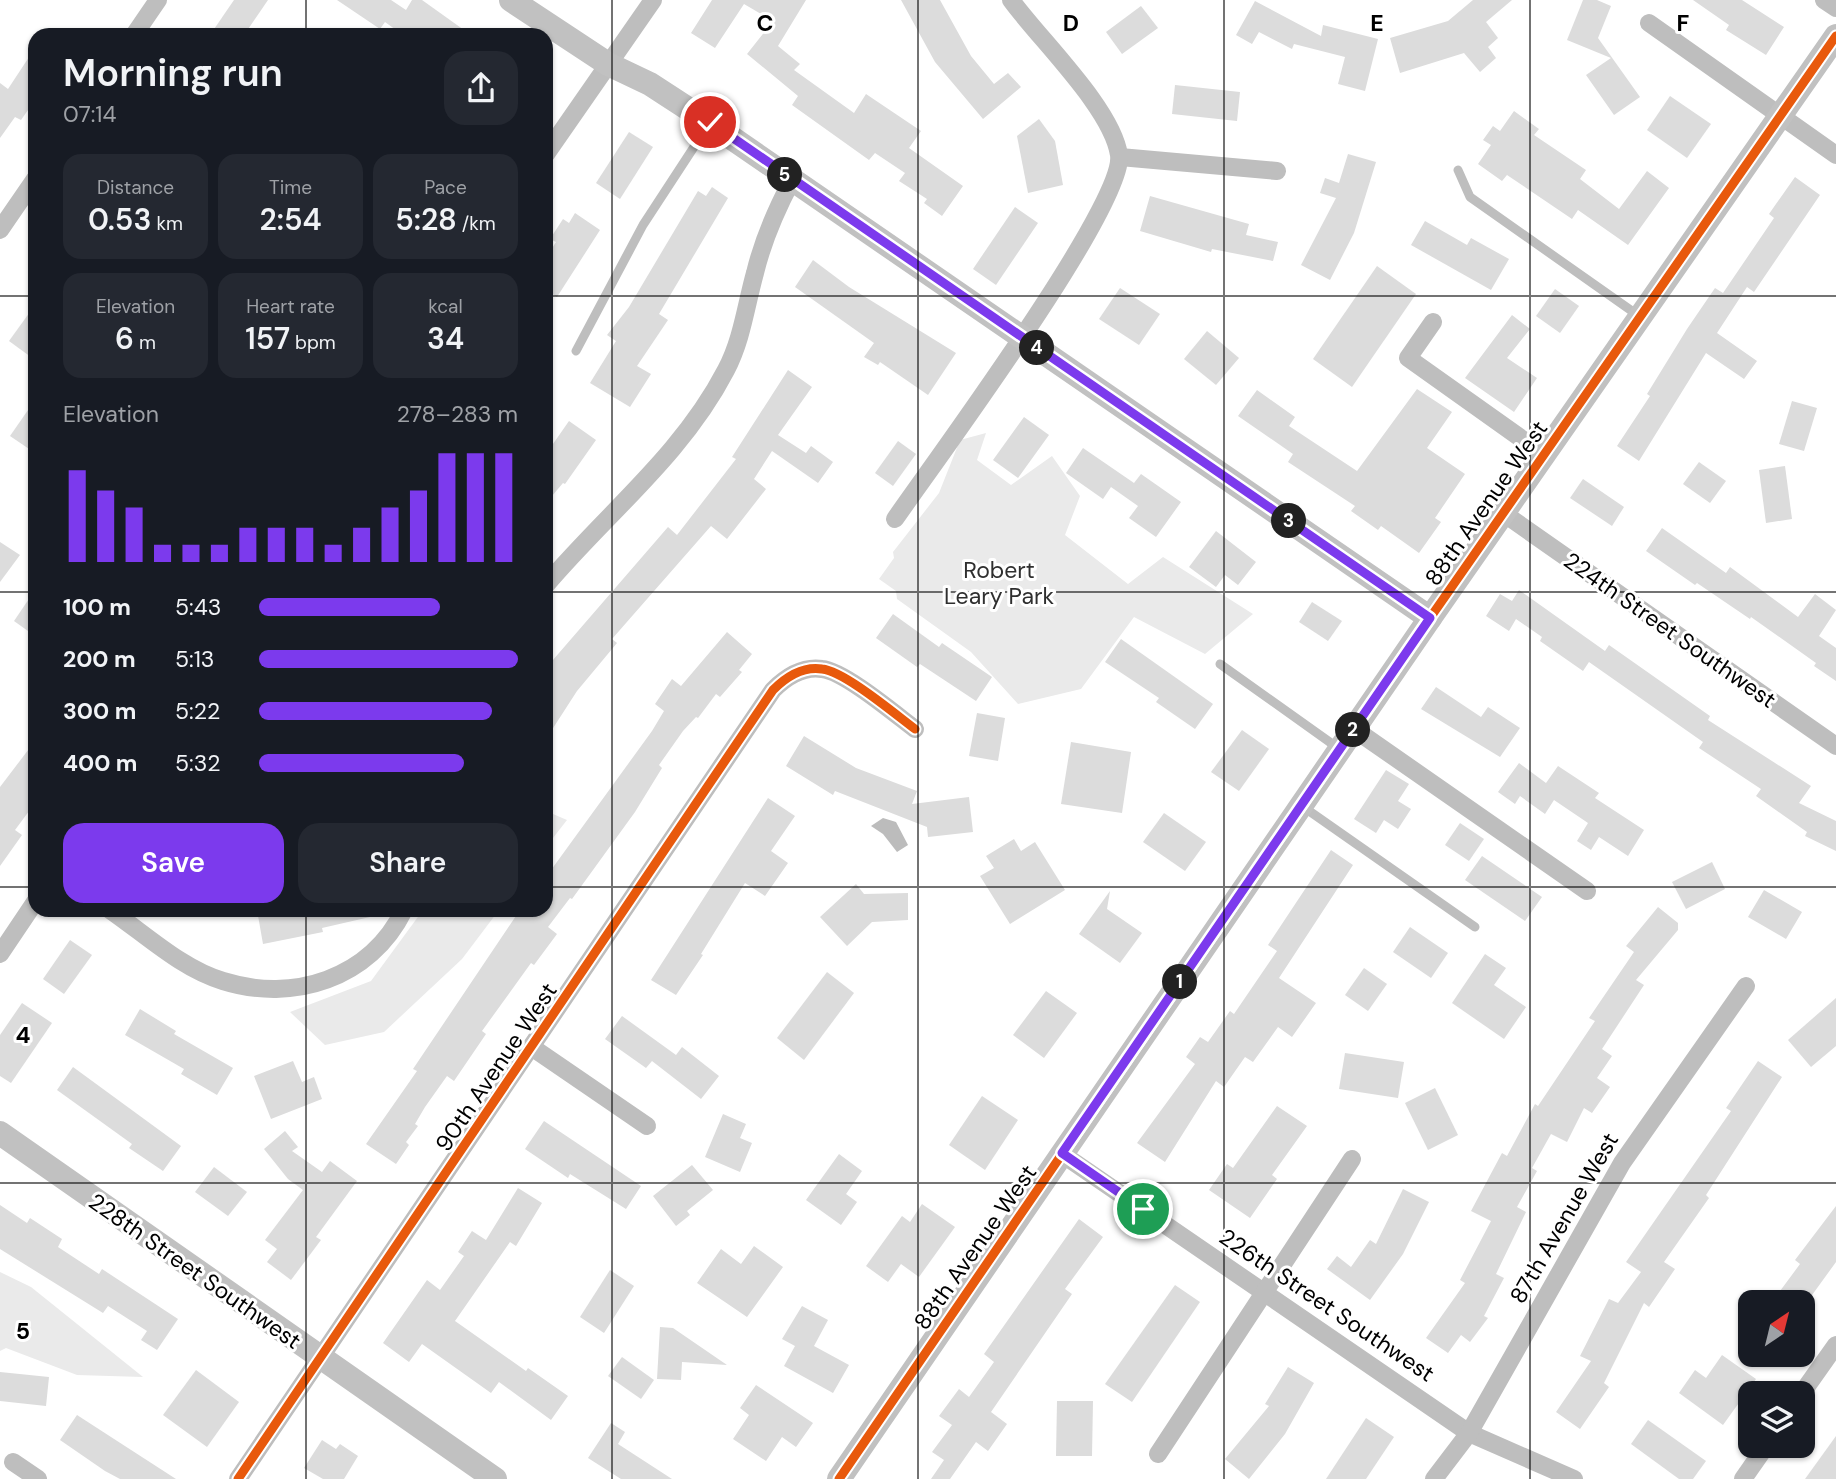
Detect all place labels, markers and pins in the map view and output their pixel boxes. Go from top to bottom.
pin [680,92,740,152]
pin: 5 [768,158,802,192]
pin: 4 [1020,330,1054,366]
pin: 3 [1272,504,1306,538]
pin: 2 [1336,712,1370,748]
pin: 1 [1162,964,1198,1000]
pin [1113,1179,1173,1239]

